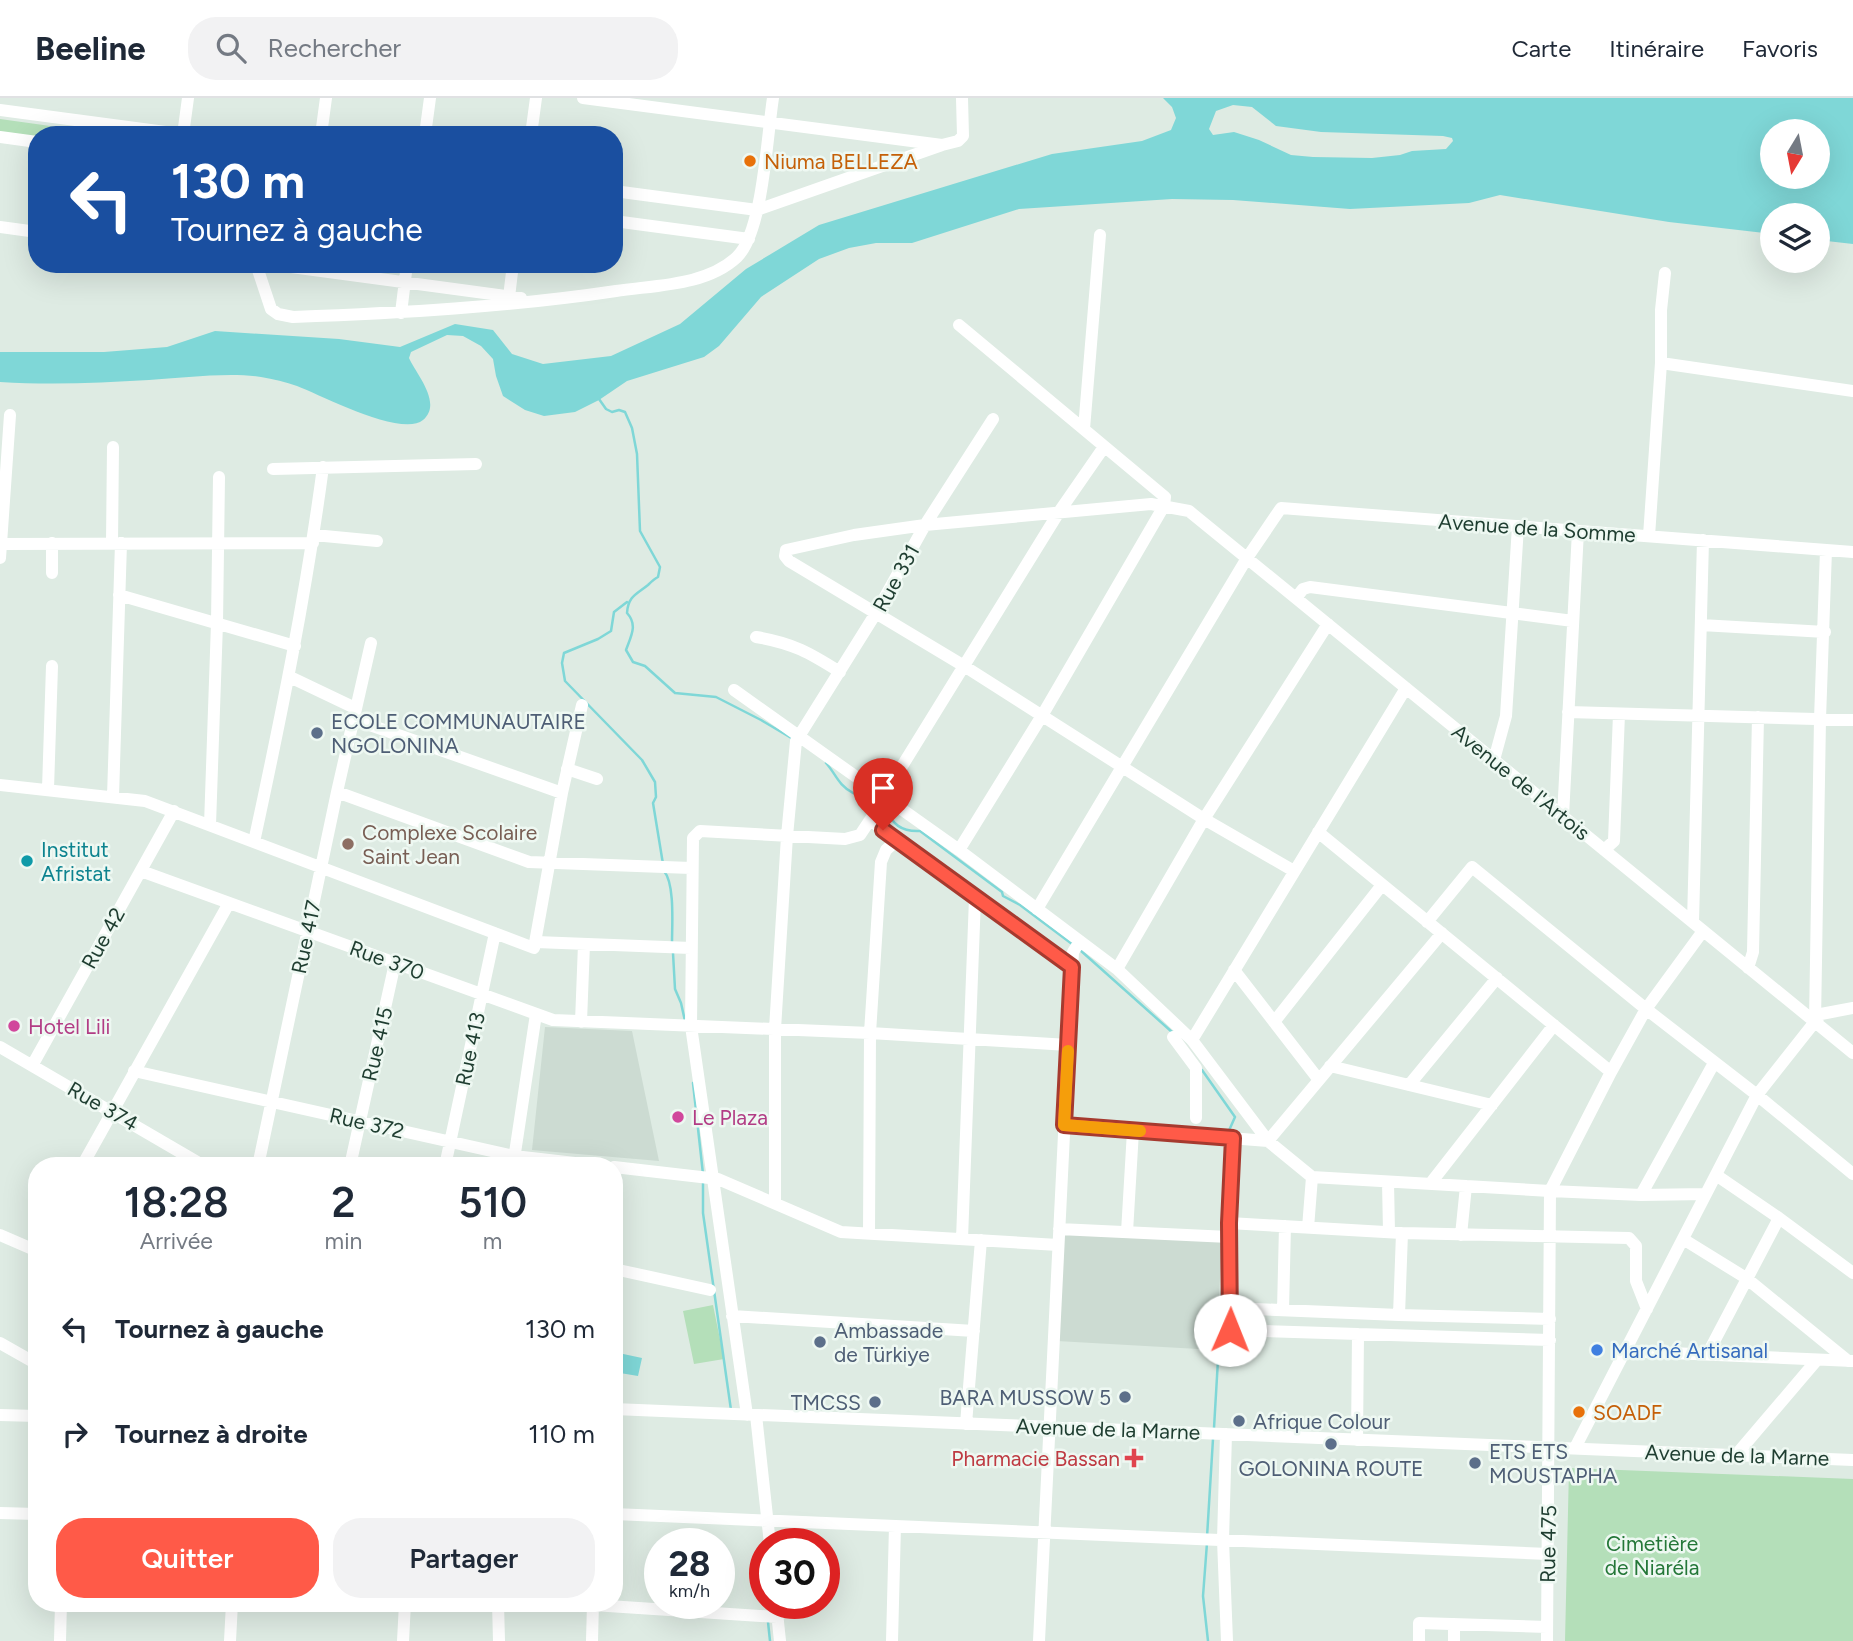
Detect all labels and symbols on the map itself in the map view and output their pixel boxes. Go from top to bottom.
north arrow [1760,119,1830,189]
place label: Niuma BELLEZA [764,149,918,174]
marker: Niuma BELLEZA [742,153,758,169]
street label: Avenue de la Somme [1437,509,1637,547]
street label: Rue 331 [867,540,925,616]
place label: ECOLE COMMUNAUTAIRE NGOLONINA [331,709,586,758]
street label: Avenue de l'Artois [1447,719,1595,845]
marker: ECOLE COMMUNAUTAIRE NGOLONINA [309,725,325,741]
pin [853,758,913,830]
place label: Complexe Scolaire Saint Jean [362,820,537,869]
marker: Complexe Scolaire Saint Jean [340,836,356,852]
place label: Institut Afristat [41,837,111,886]
marker: Institut Afristat [19,853,35,869]
street label: Rue 417 [286,898,326,976]
street label: Rue 42 [76,903,130,973]
street label: Rue 370 [346,935,428,985]
street label: Rue 415 [356,1004,398,1084]
street label: Rue 413 [450,1010,490,1088]
place label: Hotel Lili [28,1014,110,1039]
marker: Hotel Lili [6,1018,22,1034]
street label: Rue 374 [63,1076,143,1136]
street label: Rue 372 [327,1102,407,1144]
place label: Le Plaza [692,1105,768,1130]
marker: Le Plaza [670,1109,686,1125]
position arrow [1193,1293,1267,1367]
place label: Ambassade de Türkiye [834,1318,943,1367]
marker: Ambassade de Türkiye [812,1334,828,1350]
place label: Marché Artisanal [1611,1338,1768,1363]
marker: Marché Artisanal [1589,1342,1605,1358]
place label: BARA MUSSOW 5 [939,1385,1111,1410]
marker: BARA MUSSOW 5 [1117,1389,1133,1405]
place label: TMCSS [791,1390,861,1415]
marker: TMCSS [867,1394,883,1410]
place label: SOADF [1593,1400,1662,1425]
marker: SOADF [1571,1404,1587,1420]
place label: Afrique Colour [1253,1409,1390,1434]
street label: Avenue de la Marne [1015,1413,1201,1445]
marker: Afrique Colour [1231,1413,1247,1429]
marker: GOLONINA ROUTE [1323,1436,1339,1452]
place label: ETS ETS MOUSTAPHA [1489,1439,1617,1488]
street label: Avenue de la Marne [1644,1439,1830,1471]
place label: Pharmacie Bassan [951,1446,1120,1471]
marker: Pharmacie Bassan [1126,1450,1142,1466]
marker: ETS ETS MOUSTAPHA [1467,1455,1483,1471]
place label: GOLONINA ROUTE [1239,1456,1423,1481]
street label: Rue 475 [1535,1505,1561,1583]
speed limit sign: 30 [749,1528,840,1619]
park label: Cimetière de Niaréla [1605,1531,1699,1580]

